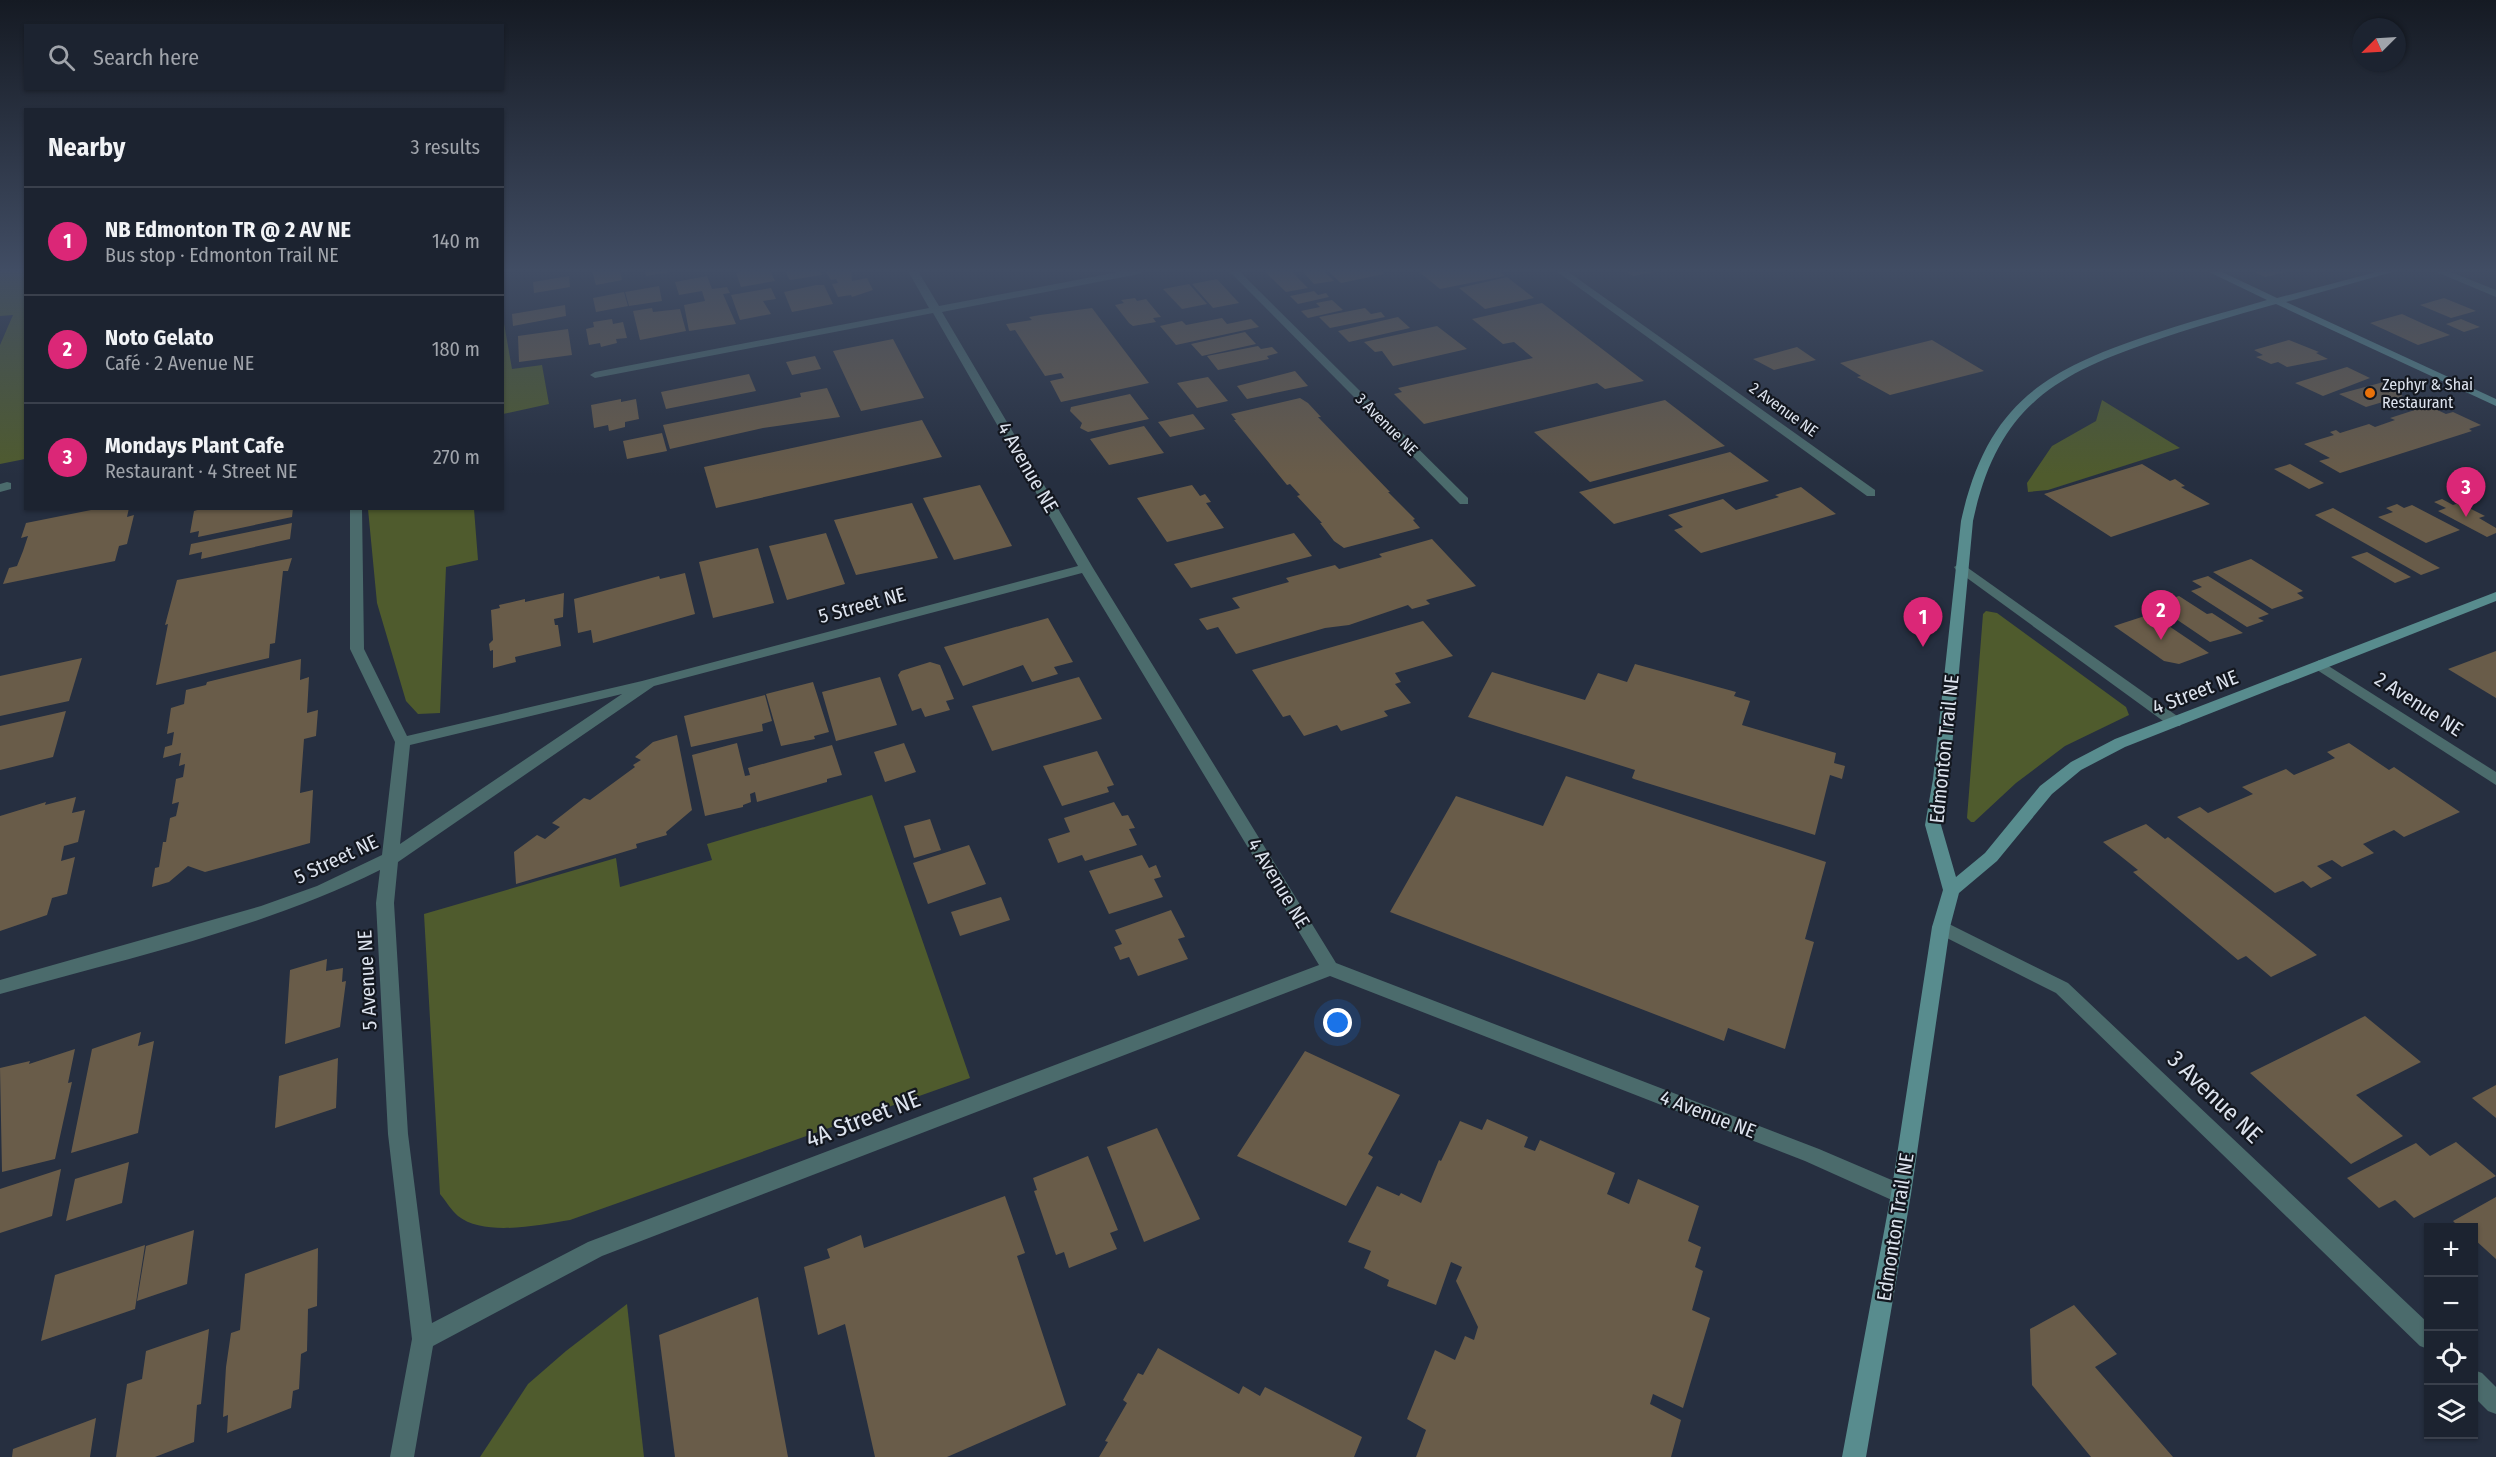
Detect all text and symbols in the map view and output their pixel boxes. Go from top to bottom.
north arrow [2352,18,2406,72]
search box [24,24,504,90]
icon: search [45,41,78,74]
text: Search here [93,44,199,71]
text: Nearby [48,132,125,163]
text: 3 results [411,135,480,159]
text: NB Edmonton TR @ 2 AV NE [105,216,351,243]
text: 1 [63,229,72,253]
text: 140 m [432,229,480,253]
text: Bus stop · Edmonton Trail NE [105,243,339,267]
text: Noto Gelato [105,324,214,351]
text: 2 [63,337,72,361]
text: 180 m [432,337,480,361]
text: Café · 2 Avenue NE [105,351,254,375]
place label: Zephyr & Shai Restaurant [2382,375,2473,412]
street label: 2 Avenue NE [1746,378,1822,441]
marker: Zephyr & Shai Restaurant [2363,386,2377,400]
street label: 3 Avenue NE [1352,389,1422,459]
street label: 4 Avenue NE [992,417,1064,517]
text: Mondays Plant Cafe [105,432,284,459]
text: 3 [63,445,72,469]
text: 270 m [433,445,480,469]
text: Restaurant · 4 Street NE [105,459,297,483]
pin: 3 [2446,468,2486,517]
street label: 5 Street NE [816,582,908,628]
pin: 2 [2142,590,2180,640]
pin: 1 [1904,598,1942,647]
street label: 4 Street NE [2149,665,2241,719]
street label: 2 Avenue NE [2371,667,2467,741]
street label: Edmonton Trail NE [1924,673,1964,825]
street label: 5 Street NE [290,829,382,889]
street label: 4 Avenue NE [1243,834,1315,932]
street label: 5 Avenue NE [352,929,382,1031]
your location [1323,1008,1352,1037]
street label: 3 Avenue NE [2162,1045,2268,1149]
street label: 4A Street NE [802,1084,924,1154]
street label: 4 Avenue NE [1657,1085,1759,1143]
street label: Edmonton Trail NE [1871,1151,1919,1303]
map controls [2424,1223,2478,1439]
button: + [2424,1223,2478,1277]
button: − [2424,1277,2478,1331]
button: locate [2424,1331,2478,1385]
button: layers [2424,1385,2478,1439]

